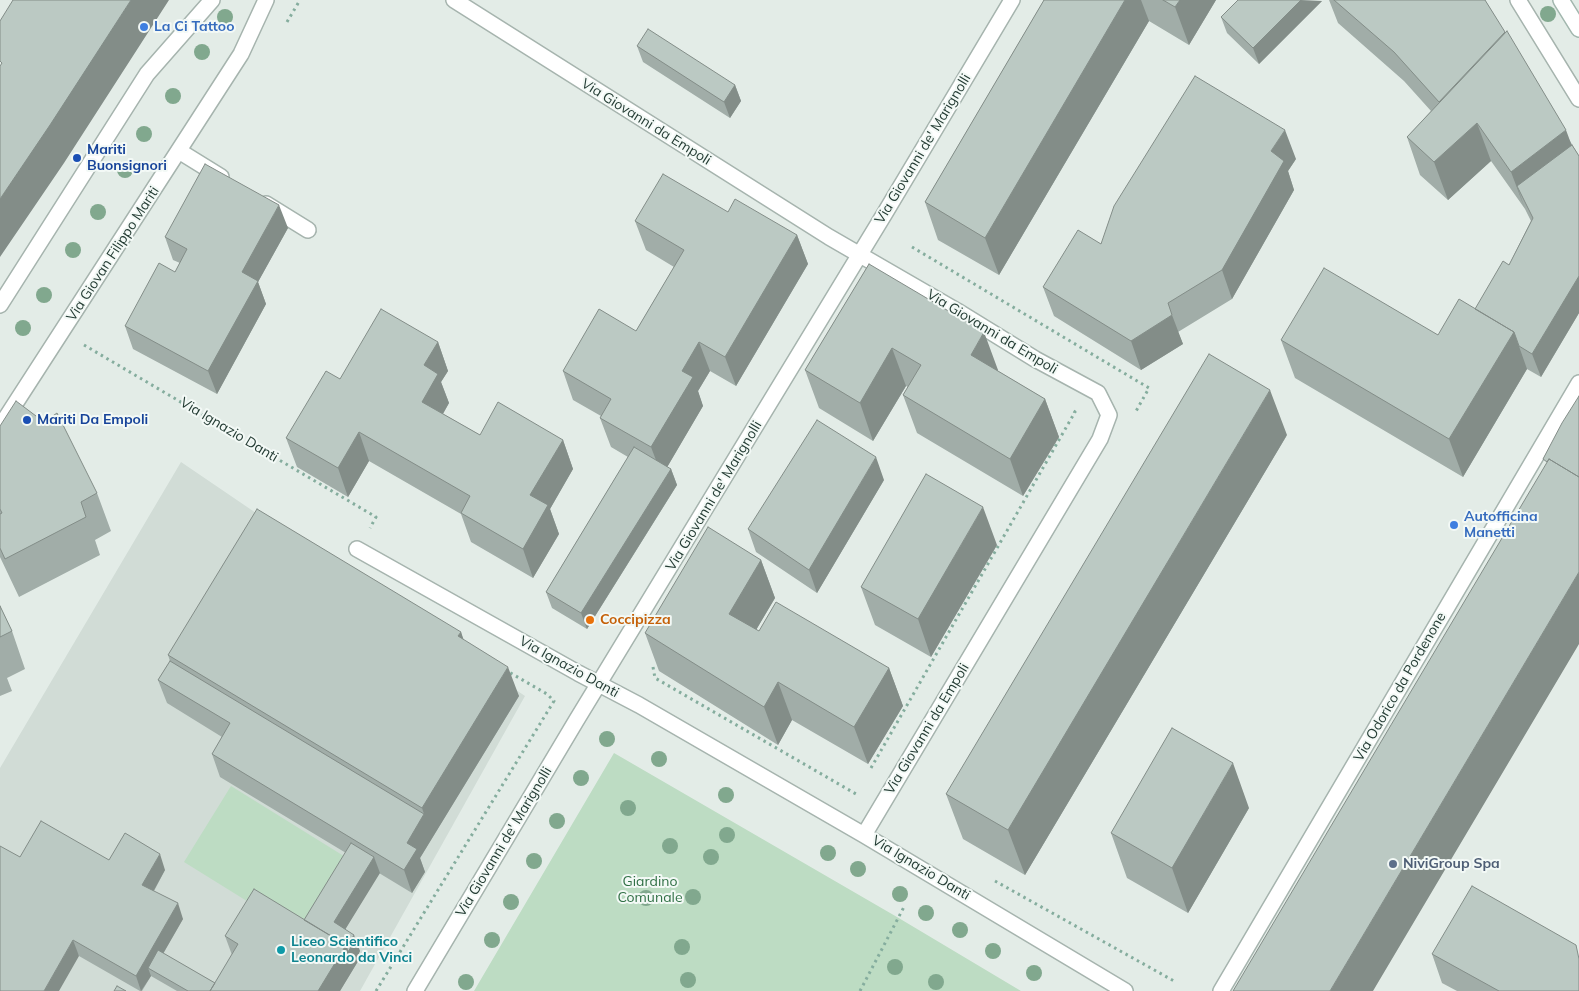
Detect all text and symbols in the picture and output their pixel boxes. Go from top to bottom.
place label: La Ci Tattoo [154,19,234,35]
marker: La Ci Tattoo [138,21,150,33]
street label: Via Giovanni de' Marignolli [872,71,974,227]
street label: Via Giovanni da Empoli [578,75,714,169]
place label: Mariti Buonsignori [87,142,167,174]
marker: Mariti Buonsignori [71,152,83,164]
street label: Via Giovan Filippo Mariti [63,183,163,325]
street label: Via Giovanni da Empoli [923,286,1061,378]
street label: Via Ignazio Danti [177,394,281,466]
place label: Mariti Da Empoli [37,412,148,428]
marker: Mariti Da Empoli [21,414,33,426]
street label: Via Giovanni de' Marignolli [663,418,765,574]
place label: Autofficina Manetti [1464,509,1538,542]
marker: Autofficina Manetti [1448,519,1460,531]
street label: Via Odorico da Pordenone [1350,609,1450,765]
place label: Coccipizza [600,612,671,628]
marker: Coccipizza [584,614,596,626]
street label: Via Ignazio Danti [516,633,622,701]
street label: Via Giovanni da Empoli [881,660,973,798]
street label: Via Giovanni de' Marignolli [453,764,555,920]
street label: Via Ignazio Danti [869,832,973,904]
place label: NiviGroup Spa [1403,856,1500,872]
marker: NiviGroup Spa [1387,858,1399,870]
park label: Giardino Comunale [617,874,683,906]
place label: Liceo Scientifico Leonardo da Vinci [291,934,412,966]
marker: Liceo Scientifico Leonardo da Vinci [275,944,287,956]

